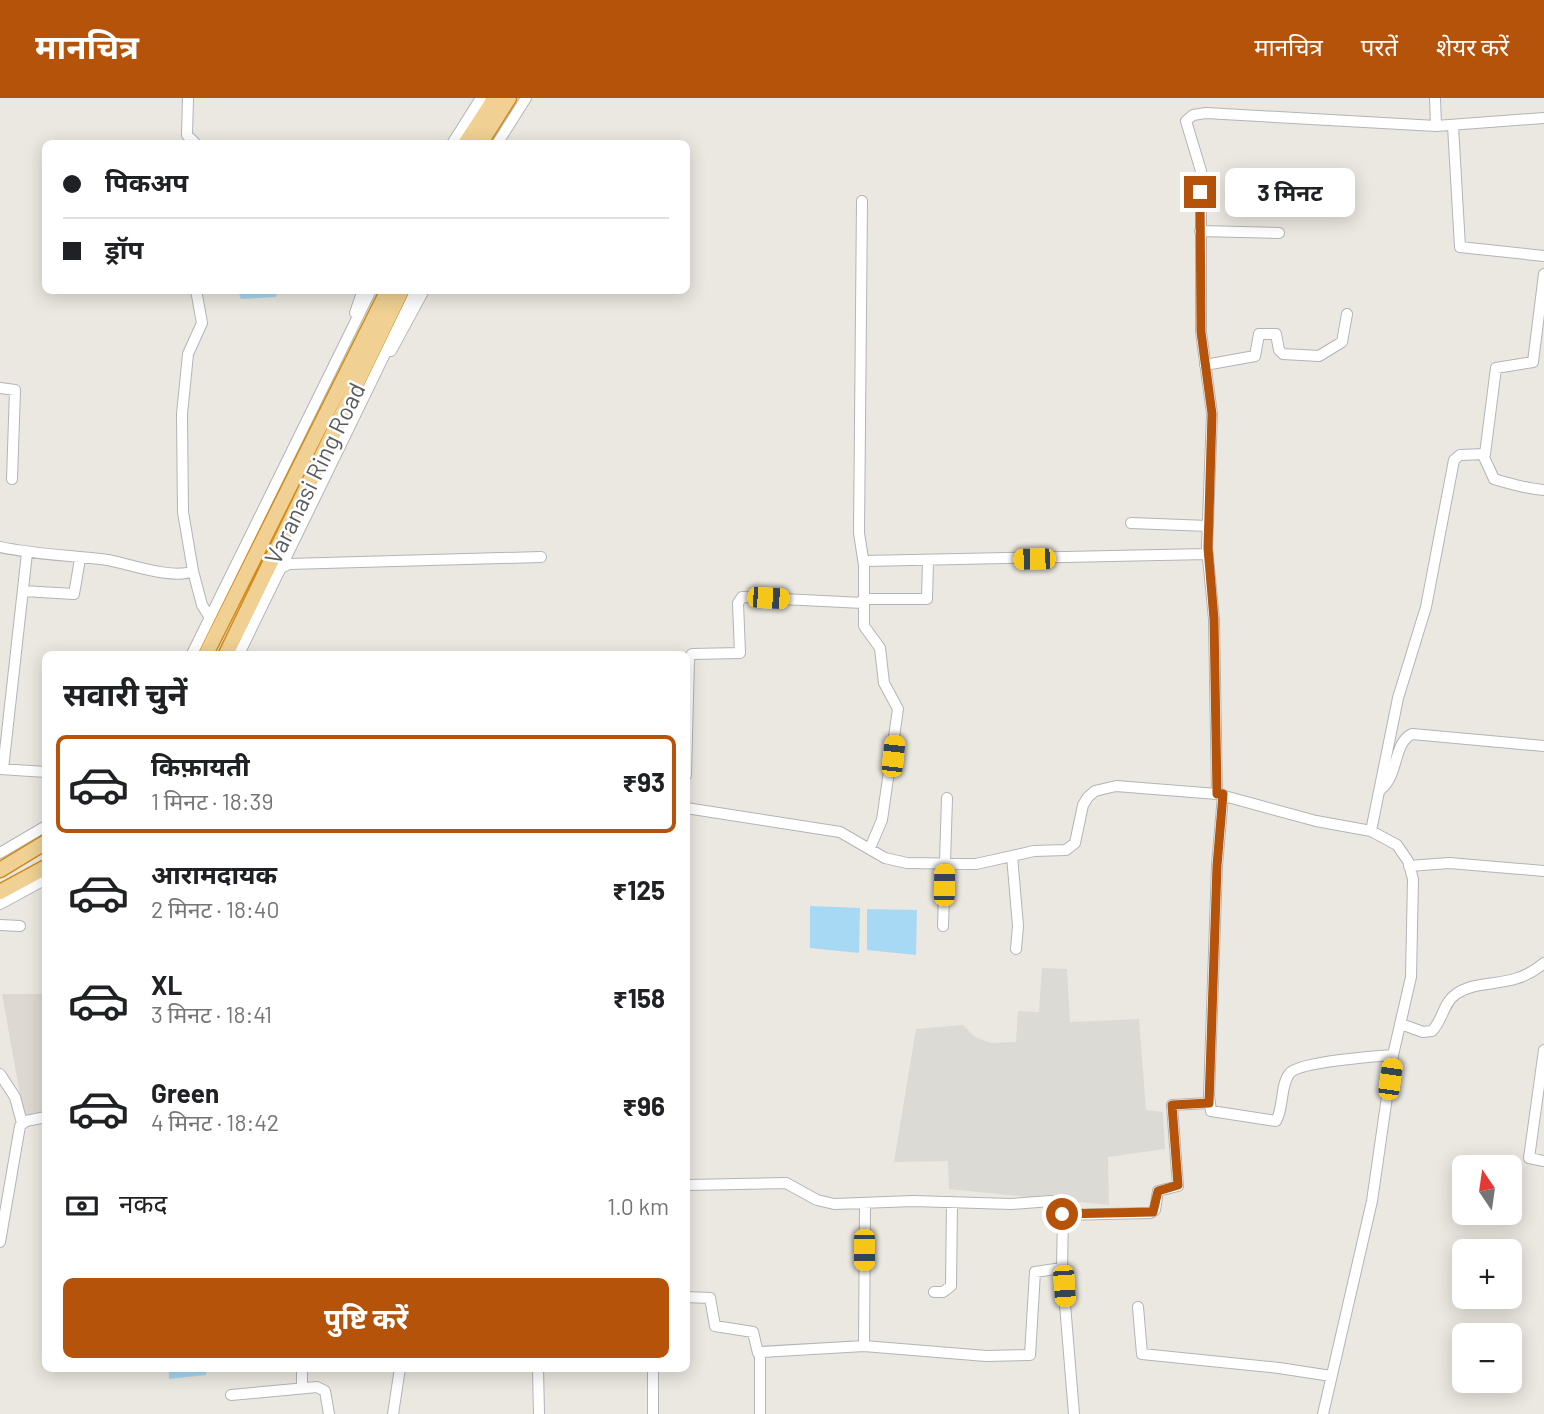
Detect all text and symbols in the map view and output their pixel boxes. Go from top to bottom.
text: मानचित्र [35,26,139,66]
text: मानचित्र [1254,32,1323,61]
text: परतें [1361,32,1398,61]
text: शेयर करें [1436,32,1509,61]
text: पिकअप [105,166,188,197]
callout: 3 मिनट [1224,168,1354,217]
route end [1184,176,1216,208]
text: 3 मिनट [1257,178,1323,206]
text: ड्रॉप [105,233,143,264]
street label: Varanasi Ring Road [258,378,370,568]
car [1013,548,1056,570]
car [747,586,790,610]
text: सवारी चुनें [63,674,187,712]
car [881,734,906,778]
text: किफ़ायती [151,750,250,781]
icon: car [67,753,130,816]
text: ₹93 [622,766,665,797]
text: 1 मिनट · 18:39 [151,787,273,815]
text: आरामदायक [151,858,277,889]
icon: car [67,861,130,924]
car [934,864,955,906]
text: ₹125 [612,874,665,905]
text: 2 मिनट · 18:40 [151,895,280,923]
icon: car [67,969,130,1032]
text: XL [151,969,182,1000]
text: ₹158 [613,982,665,1013]
text: 3 मिनट · 18:41 [151,1000,272,1028]
car [1377,1057,1404,1101]
icon: car [67,1077,130,1140]
text: Green [151,1077,219,1108]
text: ₹96 [622,1090,665,1121]
text: 4 मिनट · 18:42 [151,1108,279,1136]
north arrow [1452,1155,1522,1225]
map controls [1452,1155,1522,1393]
icon: cash [63,1187,101,1225]
text: नकद [119,1187,167,1218]
text: 1.0 km [607,1192,669,1220]
route start [1046,1198,1078,1230]
car [854,1229,875,1271]
button: + [1452,1239,1522,1309]
car [1053,1264,1076,1308]
button: पुष्टि करें [63,1278,669,1358]
button: − [1452,1323,1522,1393]

